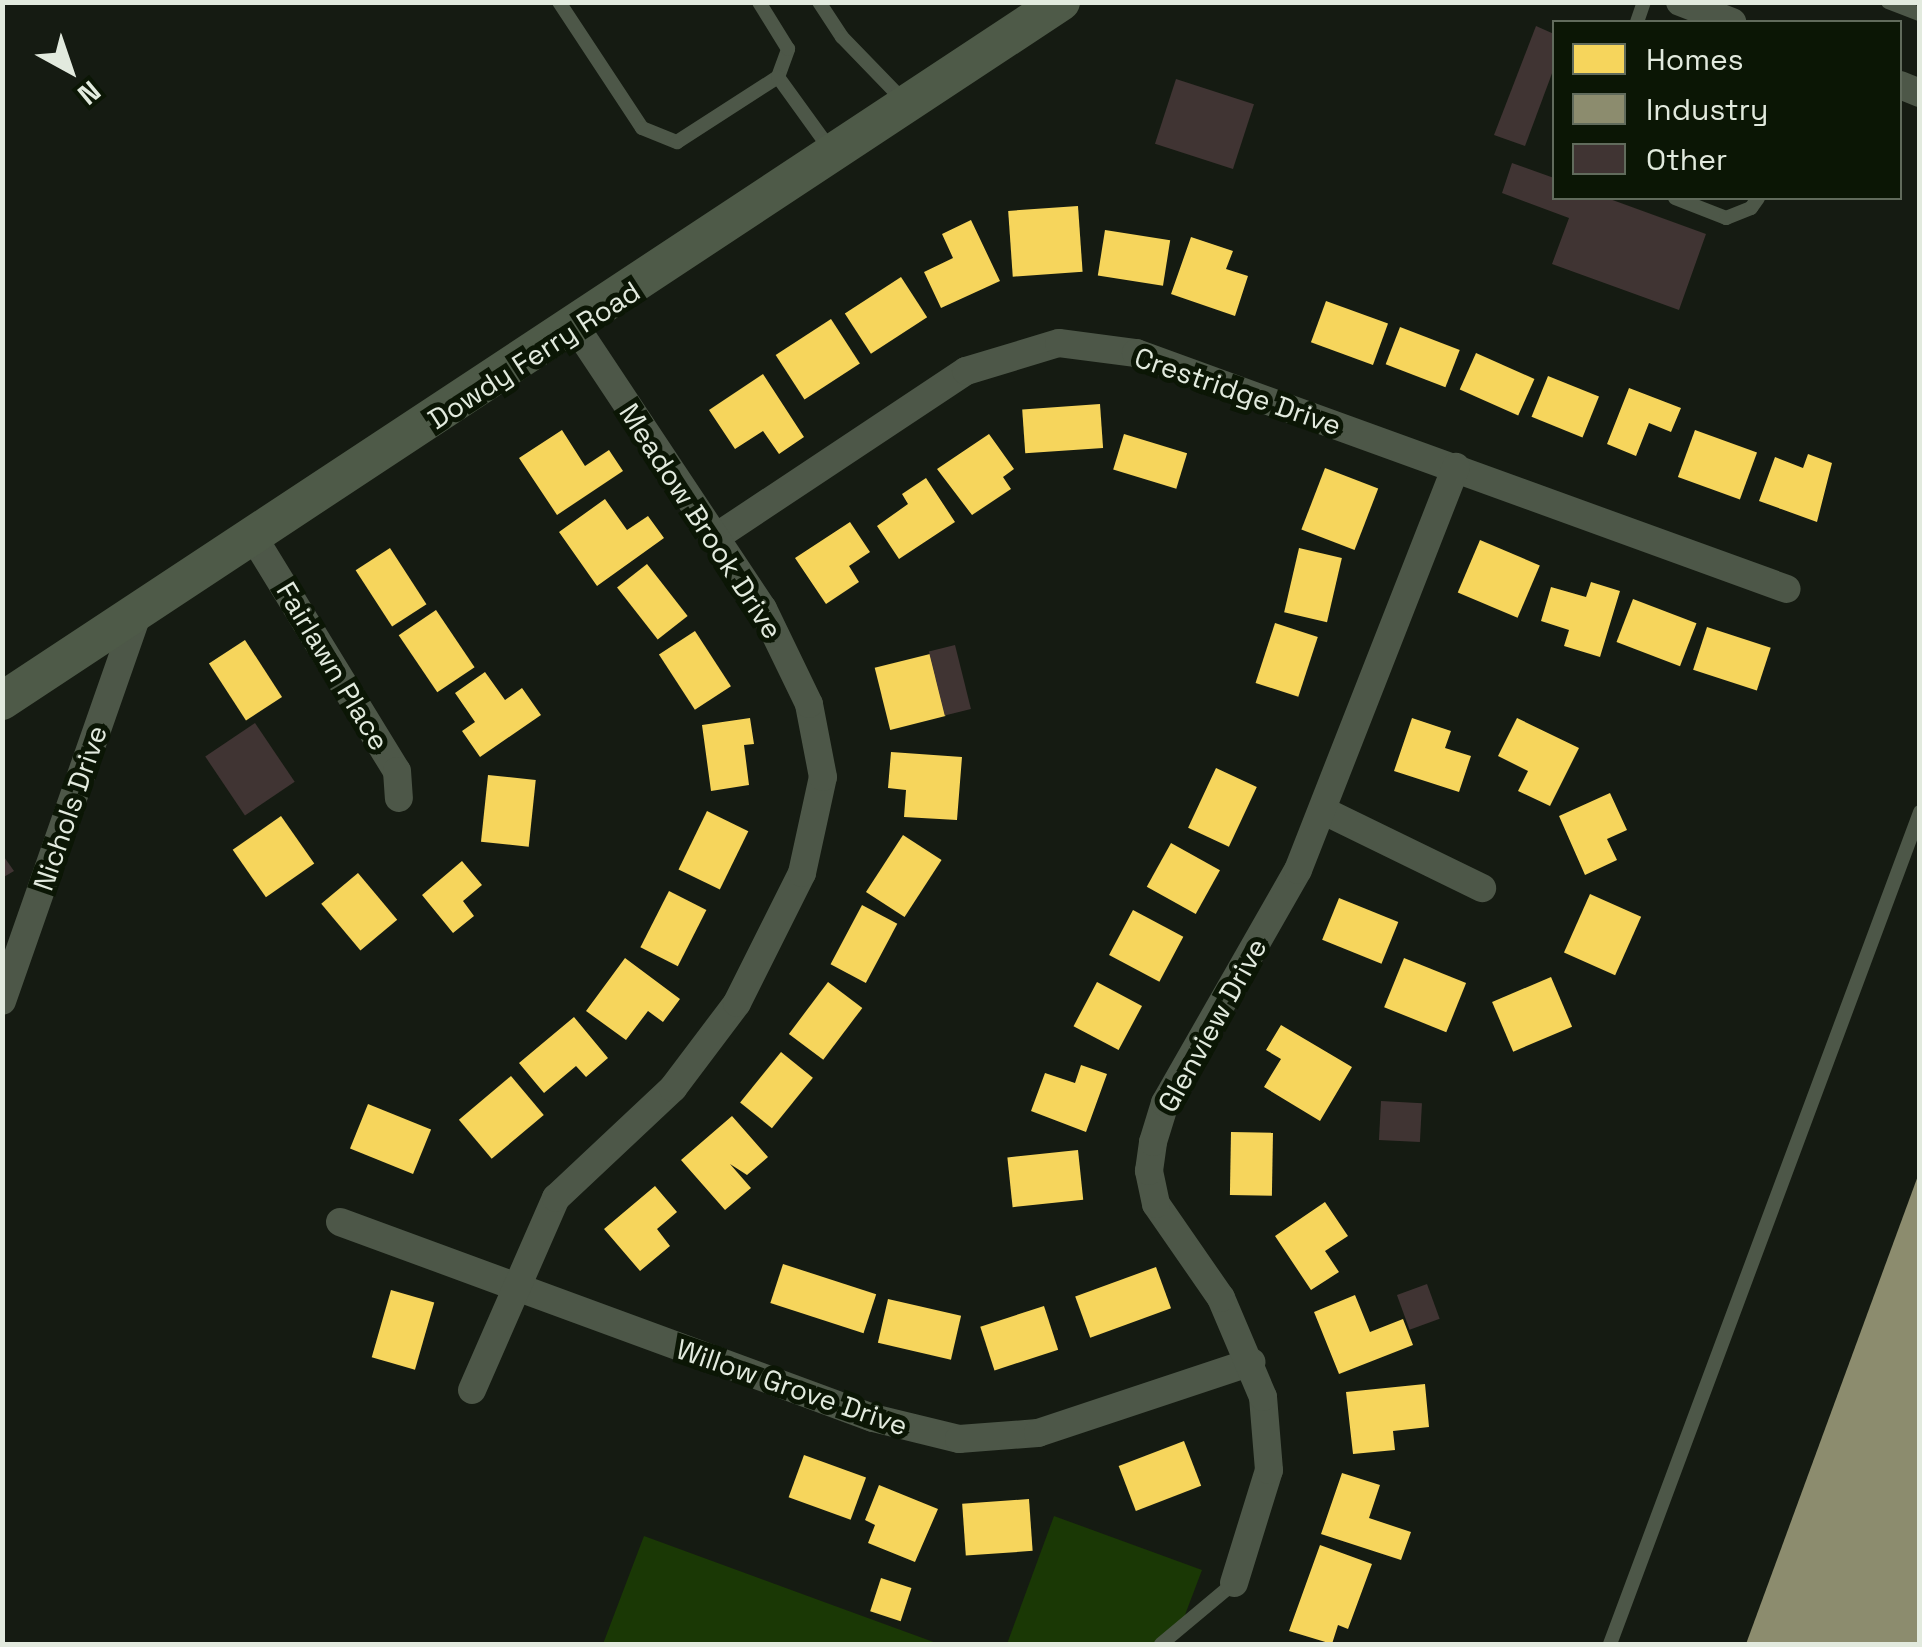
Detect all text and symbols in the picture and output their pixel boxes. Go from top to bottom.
north arrow [20,20,120,120]
legend [1552,20,1902,200]
text: Homes [1646,40,1744,79]
text: N [71,73,108,113]
text: Industry [1646,90,1768,129]
text: Other [1646,140,1727,179]
street label: Dowdy Ferry Road [422,274,646,436]
street label: Crestridge Drive [1130,340,1346,442]
street label: Meadow Brook Drive [612,397,790,645]
street label: Fairlawn Place [270,576,396,756]
street label: Nichols Drive [26,721,114,895]
street label: Glenview Drive [1150,932,1274,1118]
street label: Willow Grove Drive [672,1332,912,1442]

